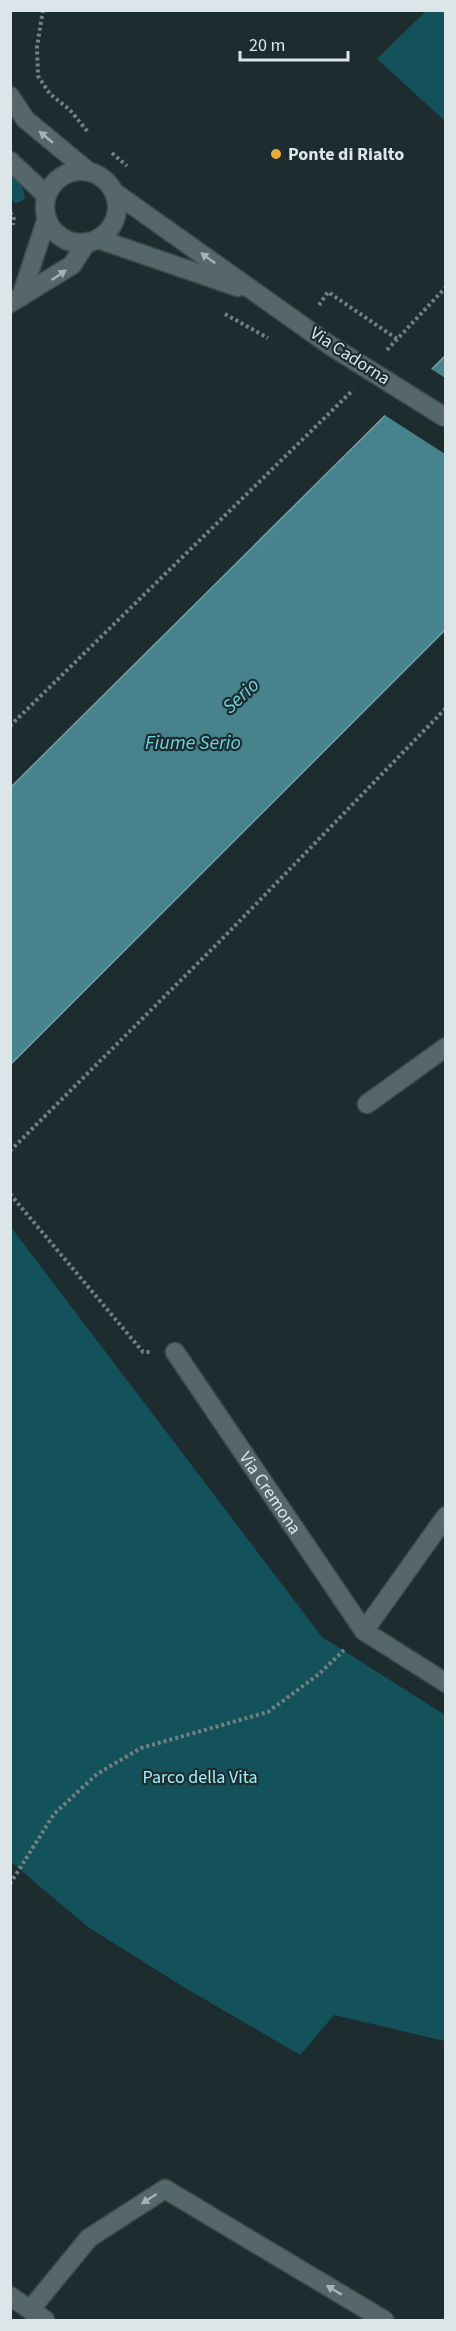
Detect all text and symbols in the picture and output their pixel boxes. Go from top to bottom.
scale bar [240,24,348,62]
text: 20 m [249,33,285,58]
one-way arrow [39,131,54,144]
place label: Ponte di Rialto [288,142,404,167]
marker: Ponte di Rialto [269,147,283,161]
one-way arrow [201,252,217,264]
one-way arrow [50,269,67,280]
street label: Via Cadorna [305,321,395,391]
water label: Serio [216,672,266,720]
water label: Fiume Serio [145,729,241,757]
street label: Via Cremona [233,1446,307,1539]
park label: Parco della Vita [143,1765,257,1790]
one-way arrow [141,2193,157,2204]
one-way arrow [326,2285,342,2296]

